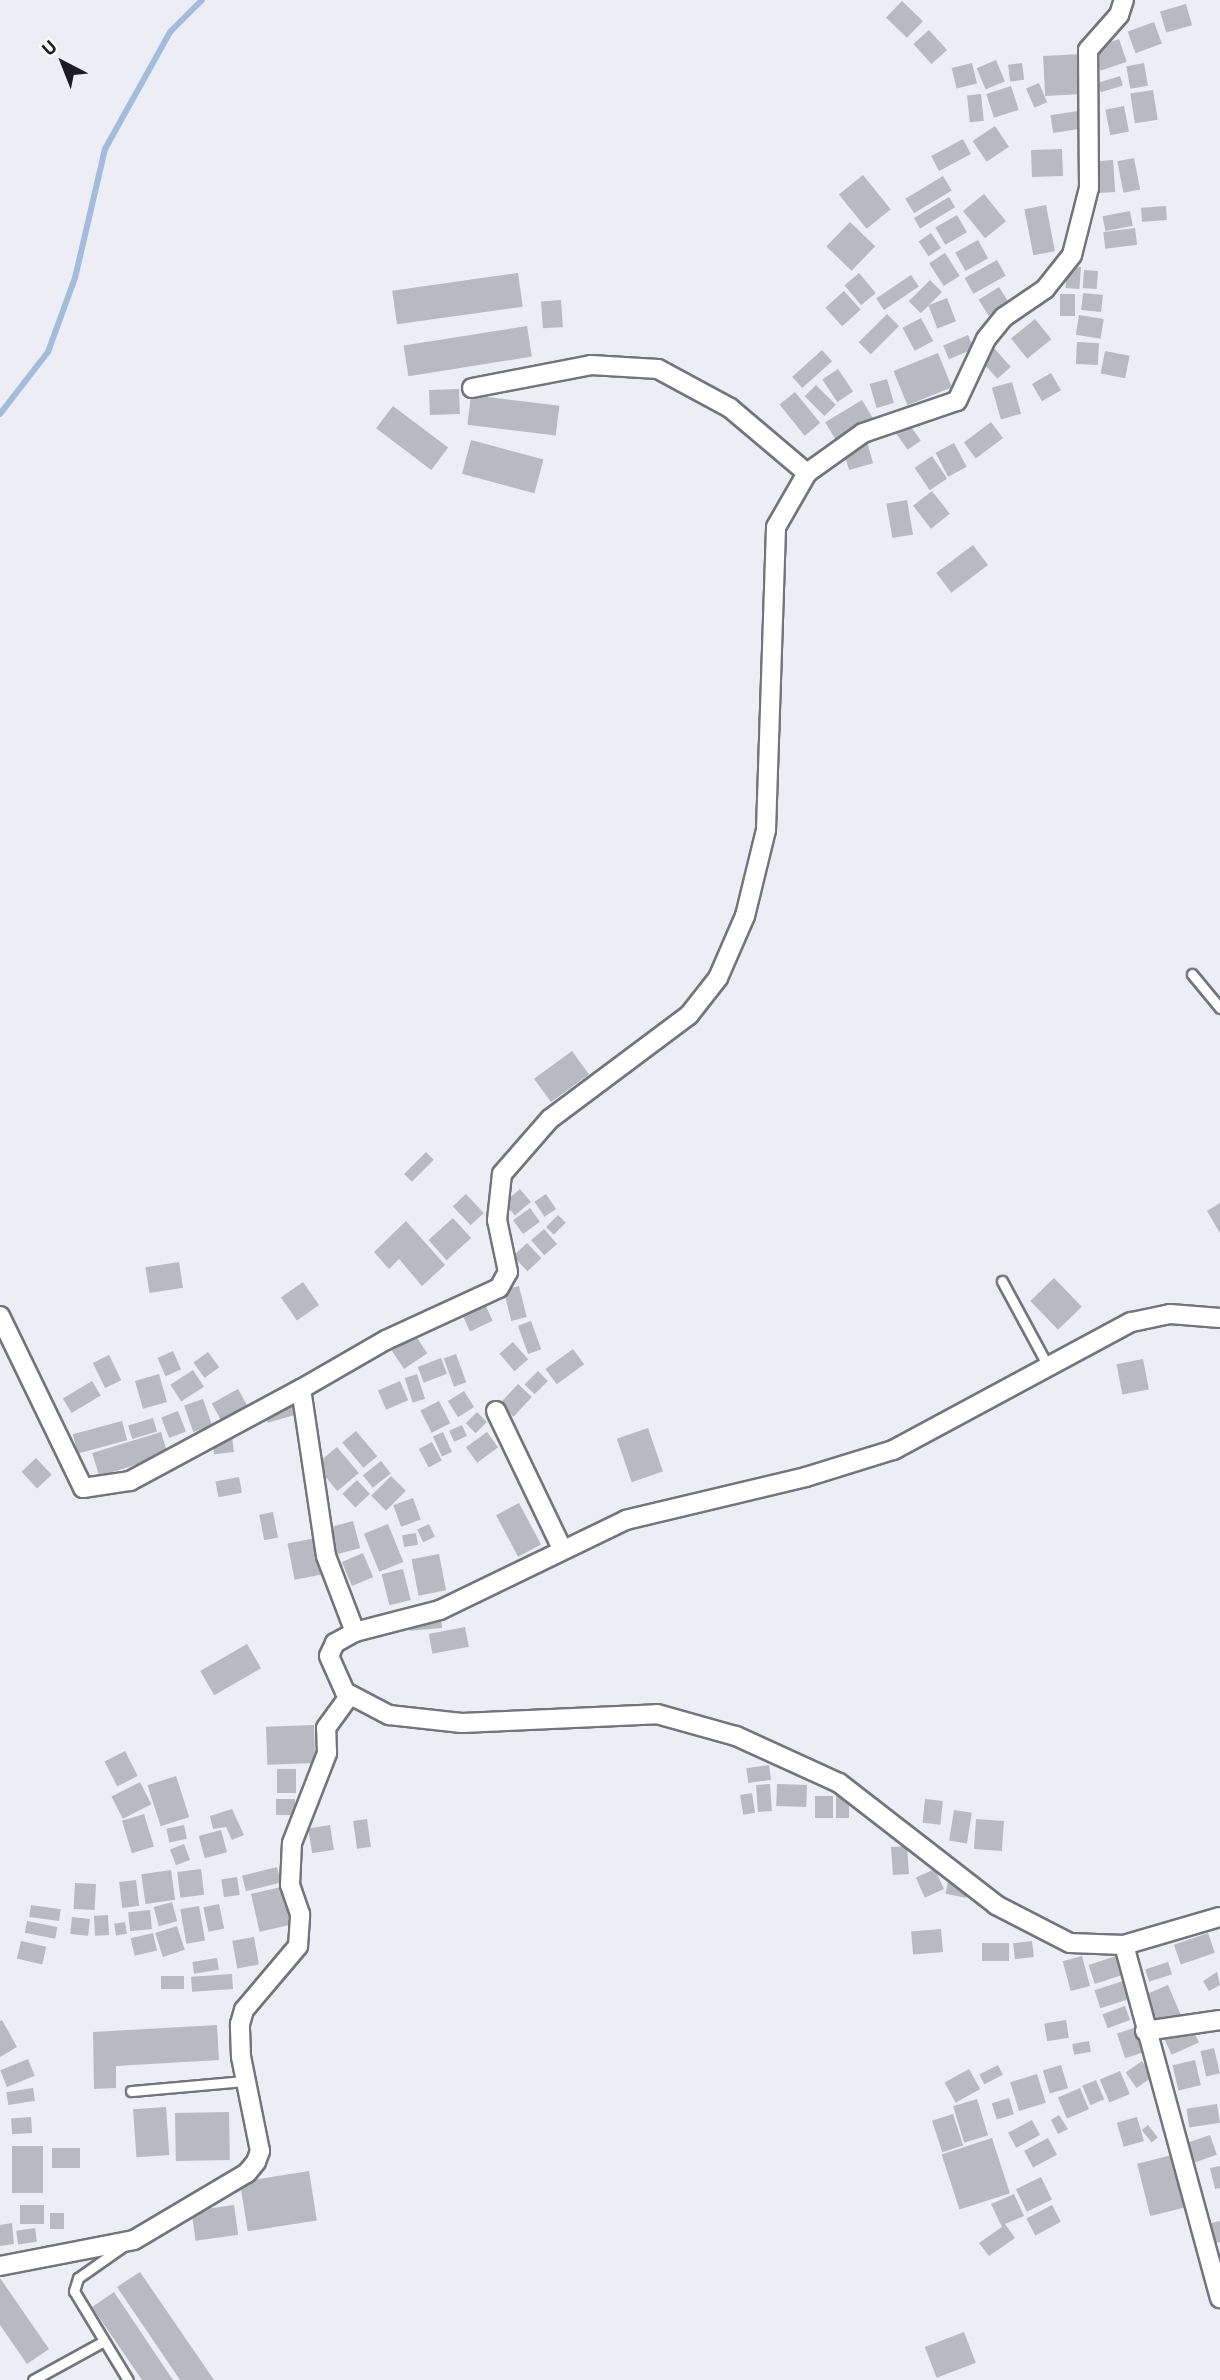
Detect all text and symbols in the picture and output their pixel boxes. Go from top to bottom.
north arrow [28,28,98,98]
text: U [34,32,63,62]

